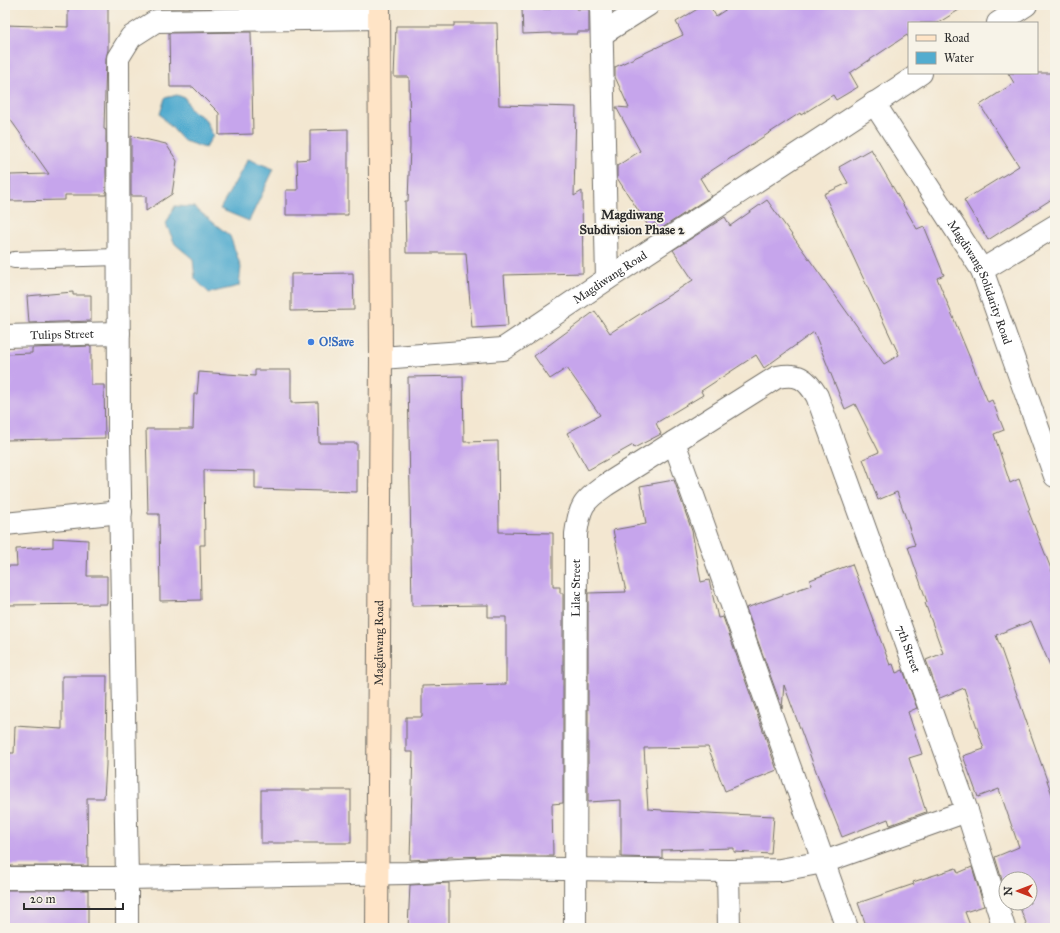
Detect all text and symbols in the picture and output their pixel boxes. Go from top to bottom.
legend [908,22,1038,74]
text: Road [944,31,970,45]
text: Water [944,51,974,65]
district label: Magdiwang Subdivision Phase 2 [580,207,685,238]
street label: Magdiwang Solidarity Road [945,217,1015,346]
street label: Magdiwang Road [570,248,649,307]
street label: Tulips Street [30,327,95,342]
place label: O!Save [319,335,354,349]
marker: O!Save [306,337,316,347]
street label: Lilac Street [569,558,583,617]
street label: Magdiwang Road [372,600,387,686]
street label: 7th Street [893,623,924,675]
north arrow [998,871,1038,911]
scale bar [24,885,123,911]
text: N [1002,886,1015,896]
text: 20 m [30,892,56,906]

